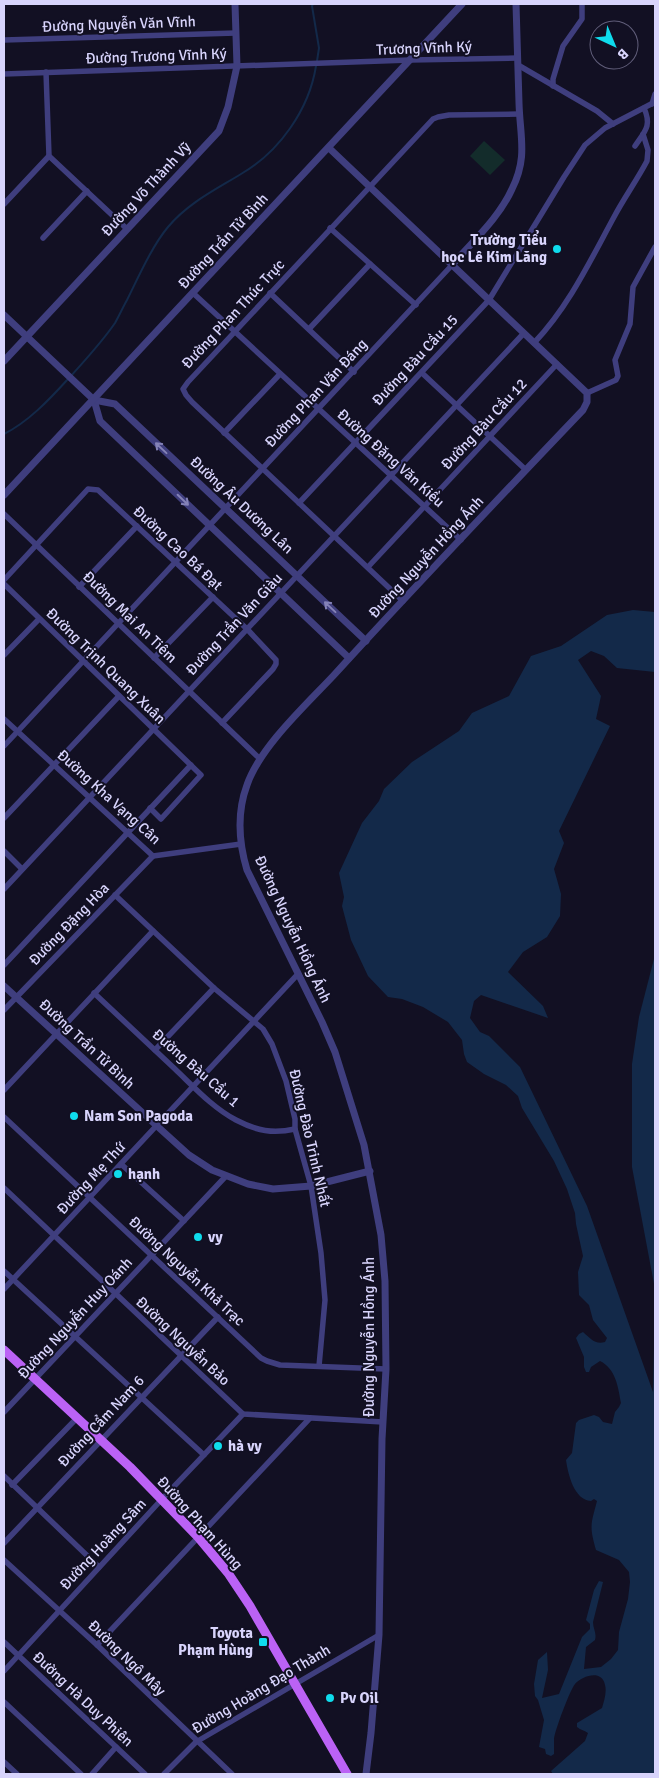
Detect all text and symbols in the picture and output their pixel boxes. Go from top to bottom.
street label: Đường Nguyễn Văn Vĩnh [42,11,196,36]
north arrow [589,20,639,70]
street label: Trương Vĩnh Ký [376,37,472,59]
street label: Đường Trương Vĩnh Ký [85,45,227,67]
text: B [613,45,632,63]
street label: Đường Võ Thành Vỹ [98,138,194,240]
street label: Đường Trần Tử Bình [174,190,272,292]
place label: Trường Tiểu học Lê Kim Lăng [441,229,547,266]
marker: Trường Tiểu học Lê Kim Lăng [551,243,563,255]
street label: Đường Phan Thúc Trực [178,256,288,372]
street label: Đường Bàu Cầu 15 [368,311,462,409]
street label: Đường Phan Văn Đáng [261,335,371,451]
street label: Đường Bàu Cầu 12 [437,375,531,473]
street label: Đường Đặng Văn Kiều [334,405,448,511]
one-way arrow [155,442,168,454]
street label: Đường Âu Dương Lân [187,453,297,557]
street label: Đường Nguyễn Hồng Ánh [364,492,487,622]
one-way arrow [177,494,190,506]
street label: Đường Cao Bá Đạt [130,502,226,594]
street label: Đường Mai An Tiêm [79,567,181,667]
street label: Đường Trần Văn Giàu [182,569,286,679]
one-way arrow [324,601,337,613]
street label: Đường Trịnh Quang Xuân [43,604,169,728]
street label: Đường Kha Vạng Cân [53,746,165,848]
street label: Đường Nguyễn Hồng Ánh [251,852,336,1005]
street label: Đường Đặng Hòa [25,879,113,969]
street label: Đường Trần Tử Bình [36,995,138,1093]
street label: Đường Bàu Cầu 1 [149,1025,243,1111]
street label: Đường Đào Trinh Nhất [285,1067,335,1209]
place label: Nam Son Pagoda [84,1107,193,1125]
marker: Nam Son Pagoda [68,1110,80,1122]
street label: Đường Mẹ Thứ [53,1138,129,1218]
place label: hạnh [128,1165,160,1183]
marker: hạnh [112,1168,124,1180]
street label: Đường Nguyễn Khả Trạc [125,1212,250,1330]
place label: vy [207,1228,223,1246]
marker: vy [192,1231,204,1243]
street label: Đường Nguyễn Huy Oánh [13,1253,136,1383]
street label: Đường Nguyễn Hồng Ánh [359,1257,378,1417]
street label: Đường Nguyễn Bảo [132,1292,235,1389]
street label: Đường Cẩm Nam 6 [54,1372,148,1470]
place label: hà vy [228,1437,262,1455]
marker: hà vy [212,1440,224,1452]
street label: Đường Phạm Hùng [153,1473,247,1573]
street label: Đường Hoàng Sâm [56,1495,150,1593]
street label: Đường Ngô Mây [84,1616,170,1700]
place label: Toyota Phạm Hùng [178,1624,253,1659]
marker: Toyota Phạm Hùng [257,1636,269,1648]
street label: Đường Hoàng Đạo Thành [189,1641,333,1737]
street label: Đường Hà Duy Phiên [29,1648,137,1750]
place label: Pv Oil [340,1689,379,1707]
marker: Pv Oil [324,1692,336,1704]

